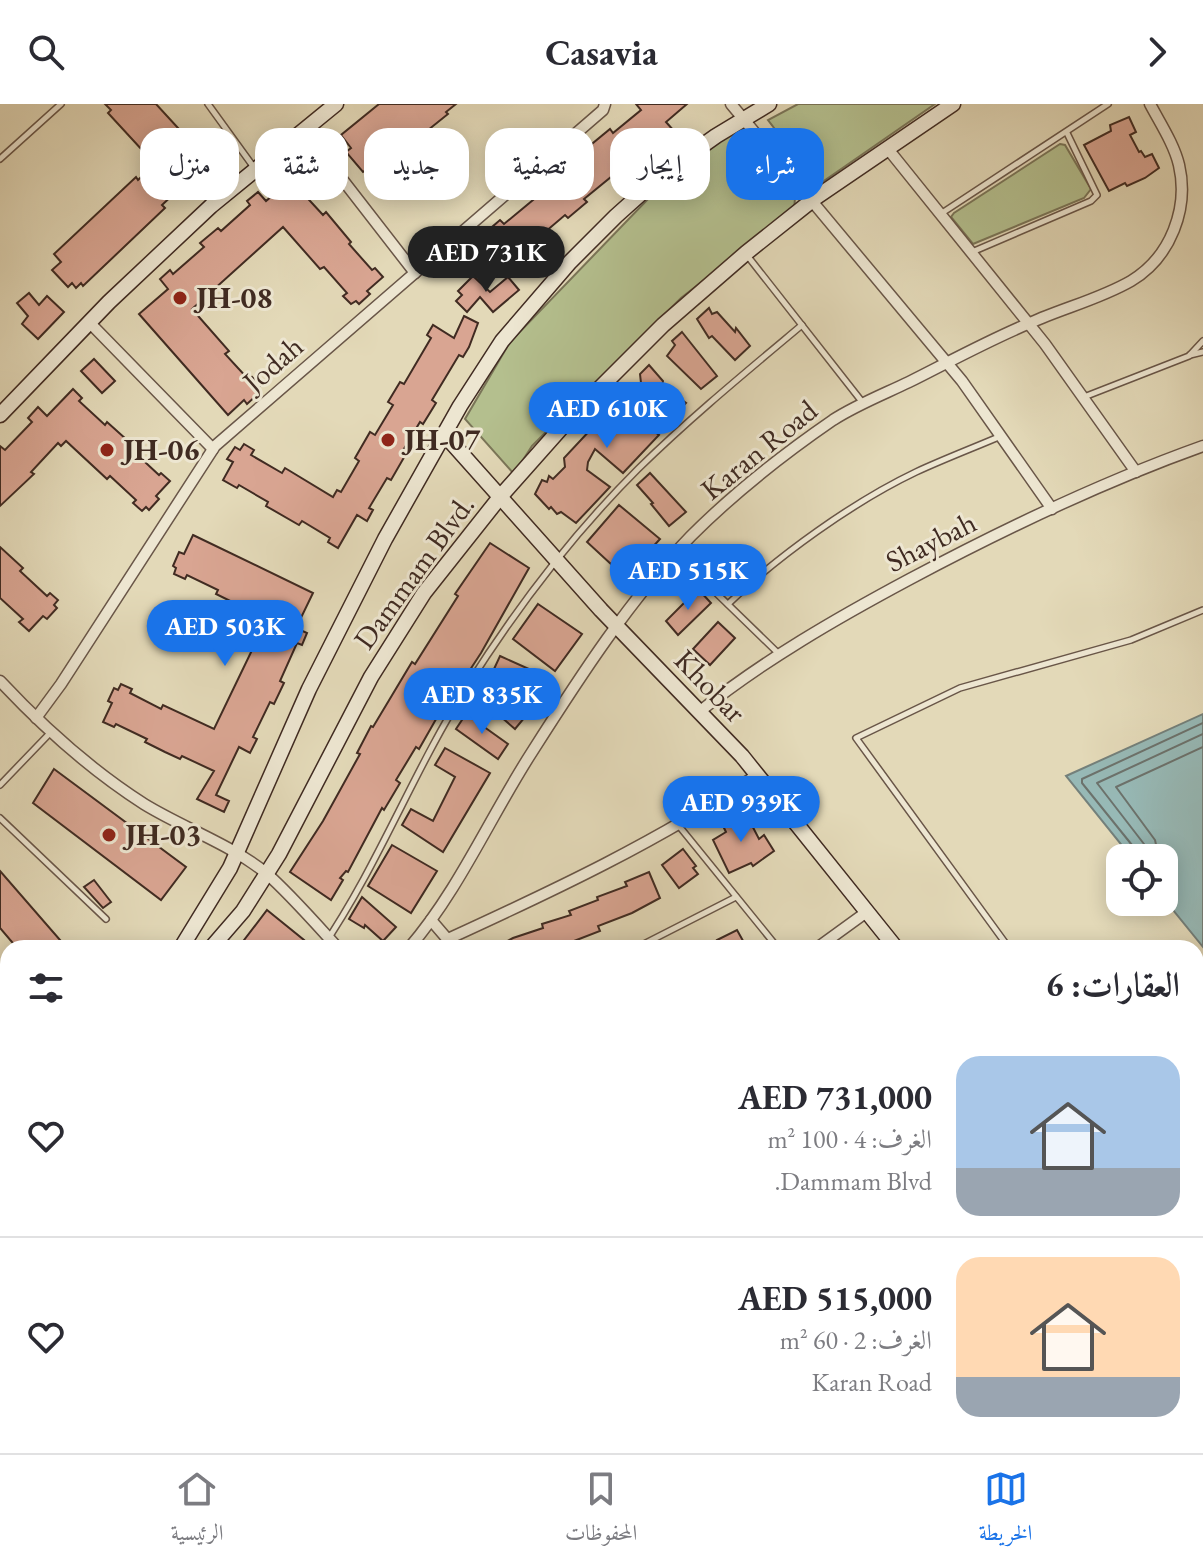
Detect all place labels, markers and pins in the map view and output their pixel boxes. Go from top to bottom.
pin: AED 731K [403,226,569,294]
place label: JH-08 [193,278,272,317]
marker: JH-08 [171,289,189,307]
pin: AED 610K [524,382,690,450]
place label: JH-07 [401,420,480,459]
place label: JH-06 [120,430,199,469]
marker: JH-07 [379,431,397,449]
marker: JH-06 [98,441,116,459]
pin: AED 515K [605,544,771,612]
pin: AED 503K [142,600,308,668]
pin: AED 835K [399,668,565,736]
pin: AED 939K [658,776,824,844]
place label: JH-03 [122,815,201,854]
marker: JH-03 [100,826,118,844]

